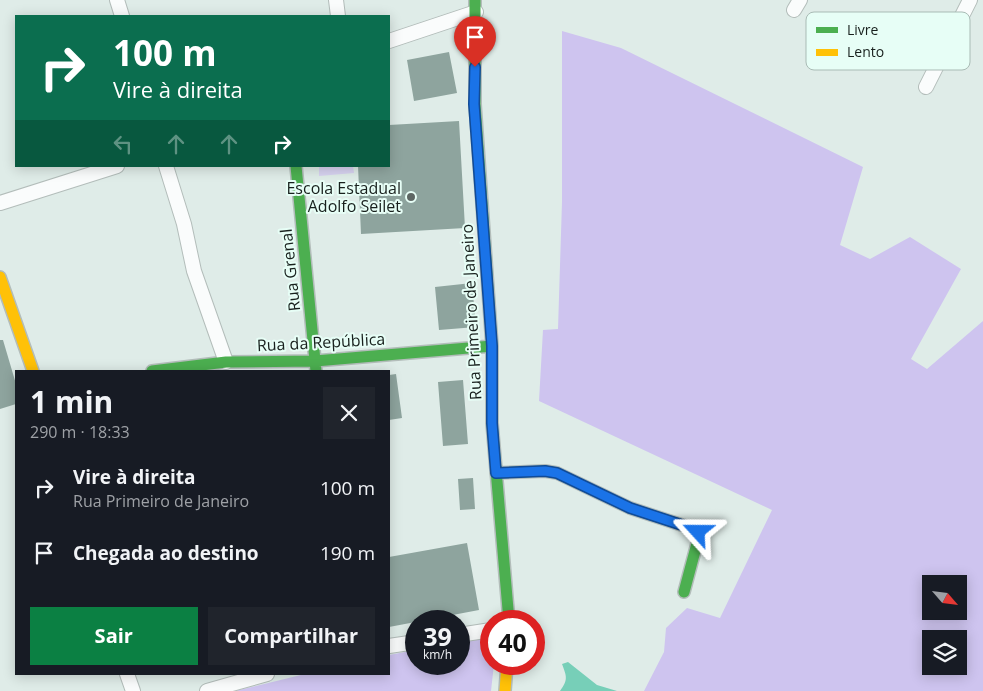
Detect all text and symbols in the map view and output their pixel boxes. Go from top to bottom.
legend [806,12,970,70]
pin [454,16,496,67]
text: Livre [847,20,879,39]
icon: arrive [461,23,489,51]
text: 100 m [113,29,217,76]
icon: right [30,35,95,100]
text: Lento [847,42,884,61]
text: Vire à direita [113,74,243,104]
icon: left [109,130,137,158]
icon: ahead [162,130,190,158]
icon: ahead [215,130,243,158]
icon: right [268,130,296,158]
place label: Escola Estadual Adolfo Seilet [286,177,401,217]
marker: Escola Estadual Adolfo Seilet [405,191,417,203]
street label: Rua Primeiro de Janeiro [455,223,487,401]
street label: Rua Grenal [275,228,305,312]
street label: Rua da República [256,328,386,356]
text: 1 min [30,381,113,422]
button: close [323,387,375,439]
text: 290 m · 18:33 [30,421,130,443]
text: Vire à direita [73,464,196,490]
icon: right [30,474,58,502]
text: 100 m [320,475,375,501]
text: Rua Primeiro de Janeiro [73,490,249,512]
position arrow [671,505,723,557]
icon: arrive [30,539,58,567]
text: Chegada ao destino [73,540,259,566]
text: 190 m [320,540,375,566]
north arrow [922,575,968,620]
map controls [922,575,967,675]
button: Sair [30,607,198,665]
button: Compartilhar [208,607,375,665]
speed limit sign: 40 [480,610,545,675]
text: 39 [423,619,452,653]
button: layers [922,630,967,675]
text: km/h [423,646,452,663]

